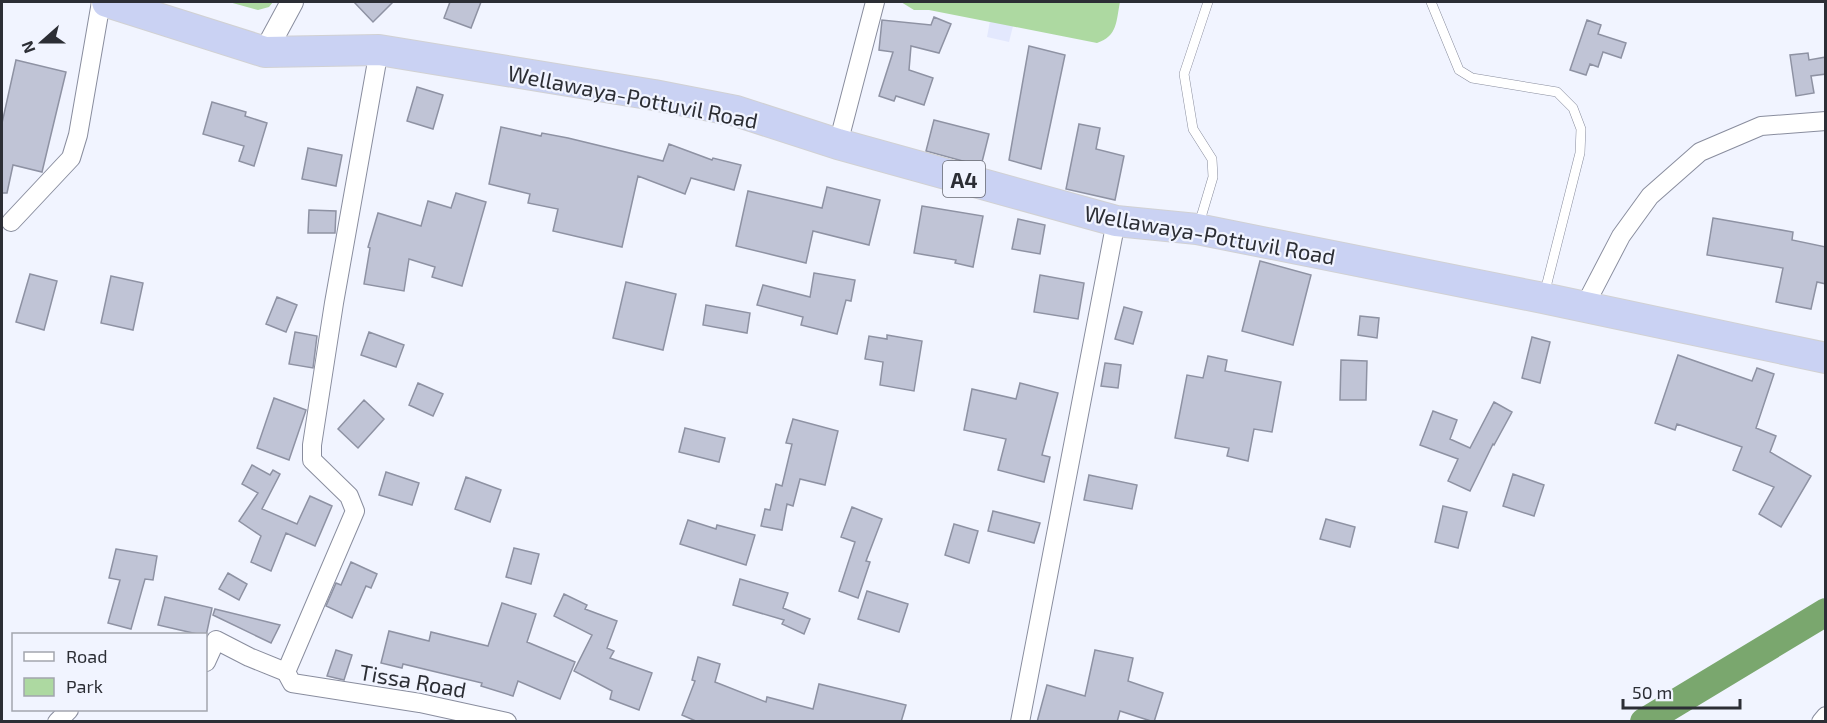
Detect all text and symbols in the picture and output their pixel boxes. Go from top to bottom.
north arrow [12,12,72,72]
text: N [17,39,38,56]
street label: Wellawaya-Pottuvil Road [506,59,760,133]
road number: A4 [943,161,985,197]
street label: Wellawaya-Pottuvil Road [1083,199,1337,269]
legend [12,633,207,711]
text: Road [66,645,107,667]
street label: Tissa Road [357,658,469,702]
scale bar [1623,672,1740,710]
text: Park [66,675,103,697]
text: 50 m [1632,681,1672,703]

